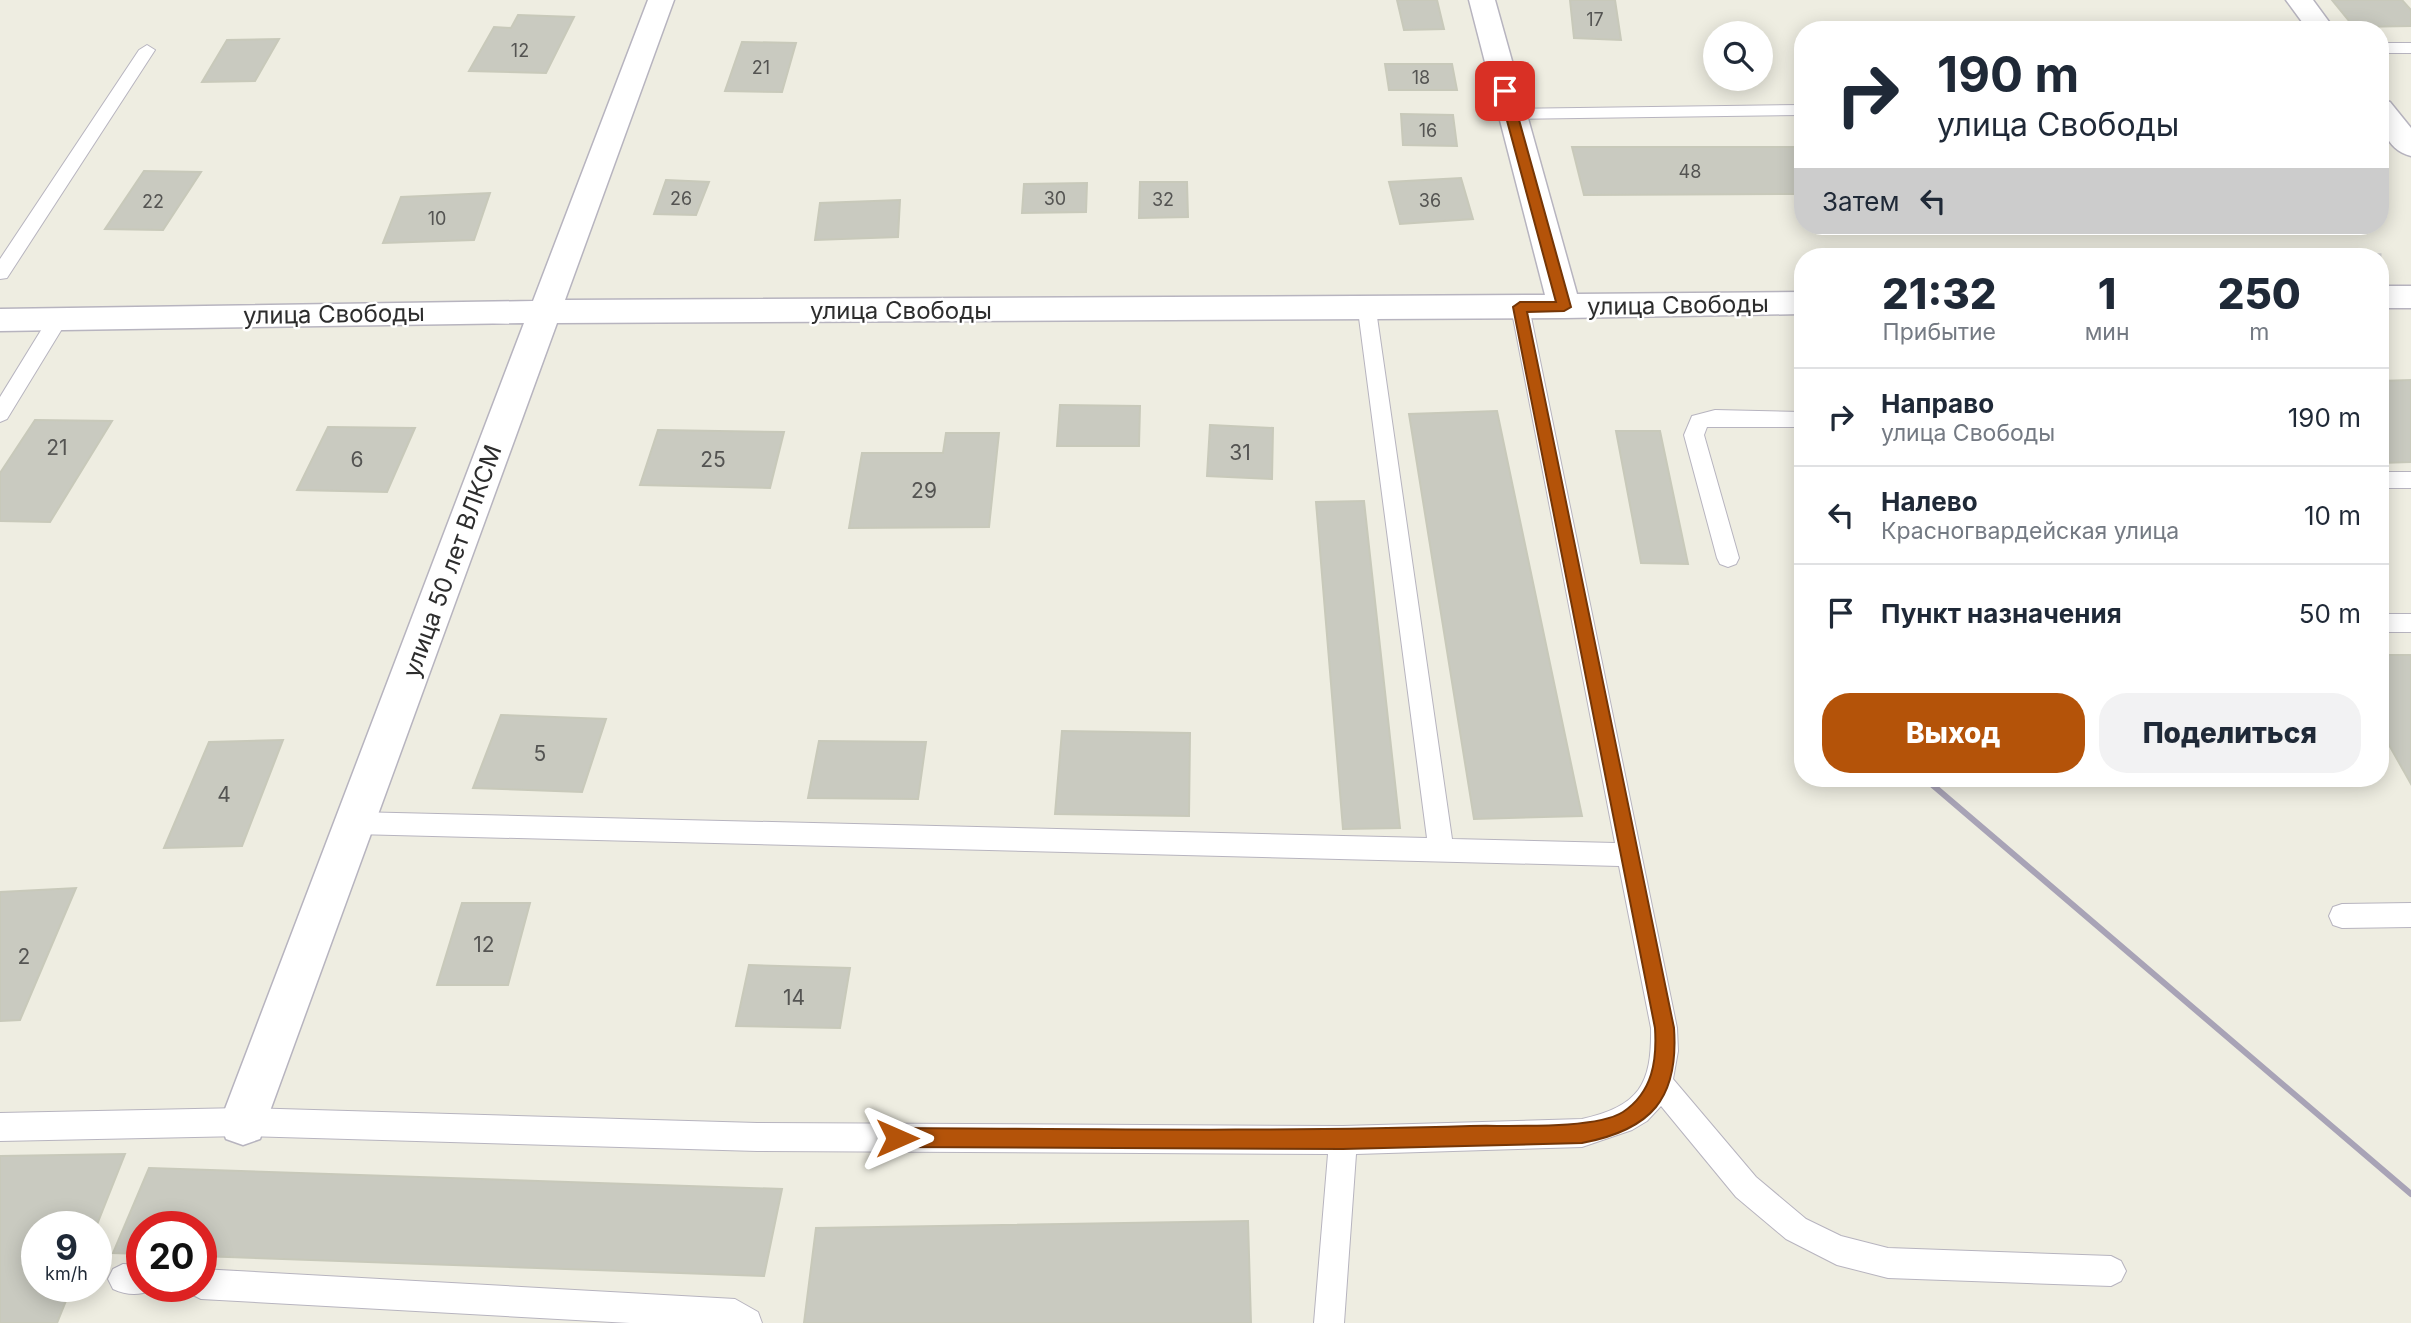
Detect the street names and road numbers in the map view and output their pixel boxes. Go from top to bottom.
street label: улица Свободы [1587,289,1769,321]
street label: улица Свободы [810,296,992,325]
street label: улица Свободы [243,298,425,330]
street label: улица 50 лет ВЛКСМ [396,441,508,681]

